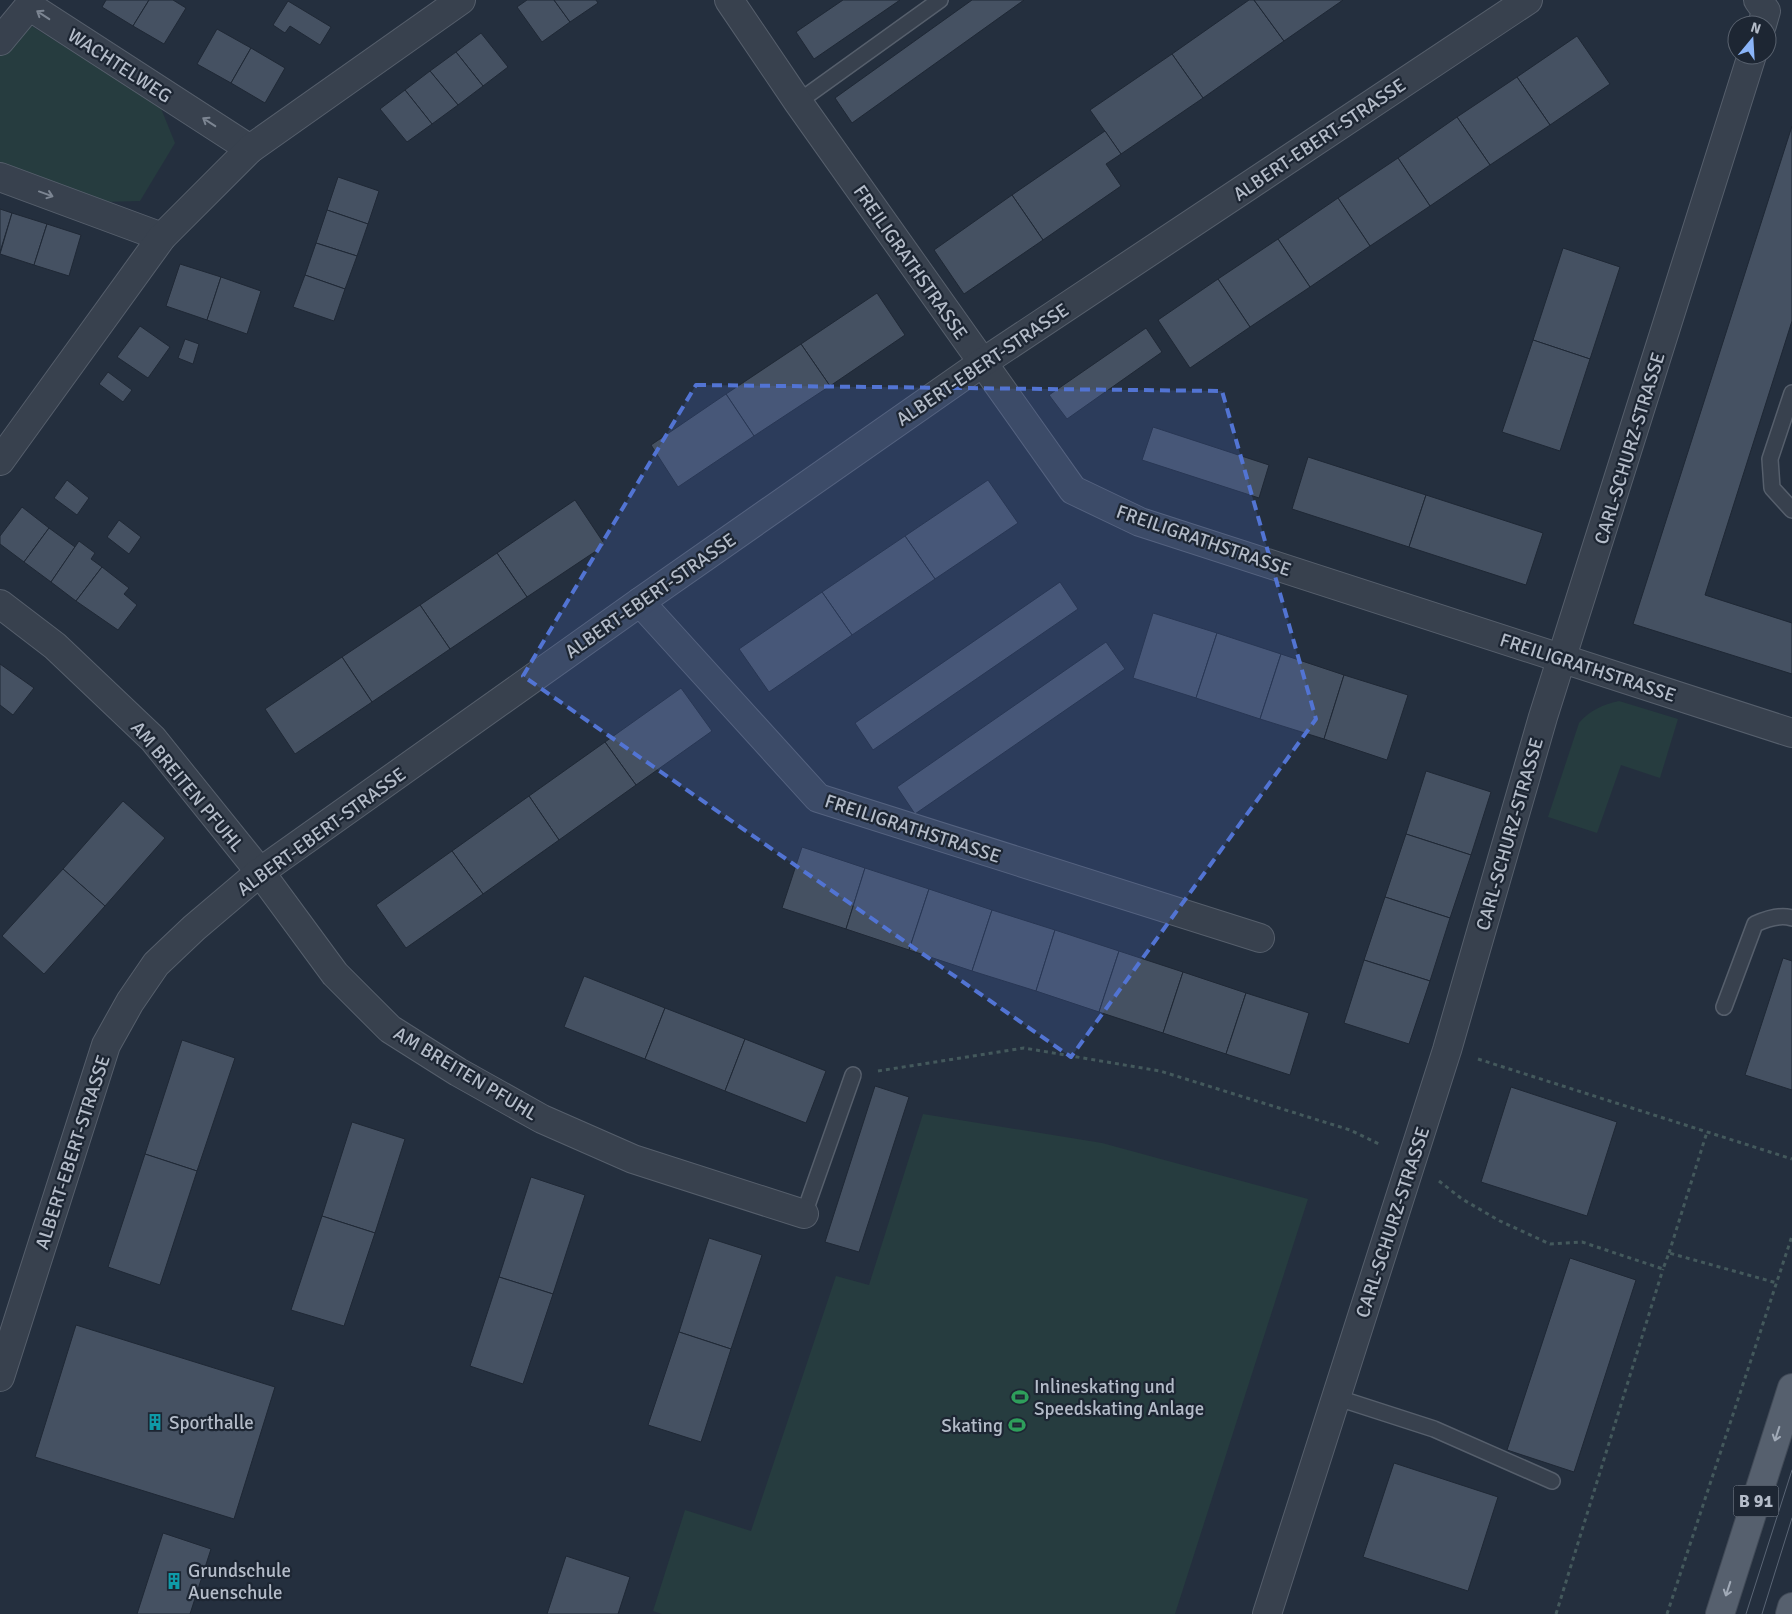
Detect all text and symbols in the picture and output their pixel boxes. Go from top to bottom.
one-way arrow [36,10,50,20]
north arrow [1727,15,1777,65]
text: N [1749,19,1763,38]
street label: WACHTELWEG [63,23,176,108]
street label: ALBERT-EBERT-STRASSE [1229,73,1411,207]
one-way arrow [202,117,216,127]
street label: FREILIGRATHSTRASSE [848,181,973,345]
one-way arrow [38,190,53,199]
street label: ALBERT-EBERT-STRASSE [892,298,1074,432]
street label: CARL-SCHURZ-STRASSE [1589,349,1671,547]
street label: FREILIGRATHSTRASSE [1113,500,1294,582]
street label: ALBERT-EBERT-STRASSE [560,528,741,664]
street label: FREILIGRATHSTRASSE [1497,628,1679,708]
street label: AM BREITEN PFUHL [125,716,249,857]
street label: CARL-SCHURZ-STRASSE [1471,735,1549,934]
street label: ALBERT-EBERT-STRASSE [232,762,411,901]
street label: FREILIGRATHSTRASSE [822,789,1004,869]
street label: AM BREITEN PFUHL [389,1021,542,1126]
street label: ALBERT-EBERT-STRASSE [30,1052,116,1253]
street label: CARL-SCHURZ-STRASSE [1351,1124,1435,1321]
place label: Inlineskating und Speedskating Anlage [1034,1375,1204,1421]
sports icon: Inlineskating und Speedskating Anlage [1010,1387,1030,1407]
place label: Sporthalle [169,1411,254,1435]
building icon: Sporthalle [145,1412,165,1432]
place label: Skating [941,1414,1003,1438]
sports icon: Skating [1007,1415,1027,1435]
one-way arrow [1772,1426,1782,1442]
road number: B 91 [1734,1485,1778,1516]
place label: Grundschule Auenschule [188,1559,291,1605]
building icon: Grundschule Auenschule [164,1571,184,1591]
one-way arrow [1723,1581,1733,1597]

